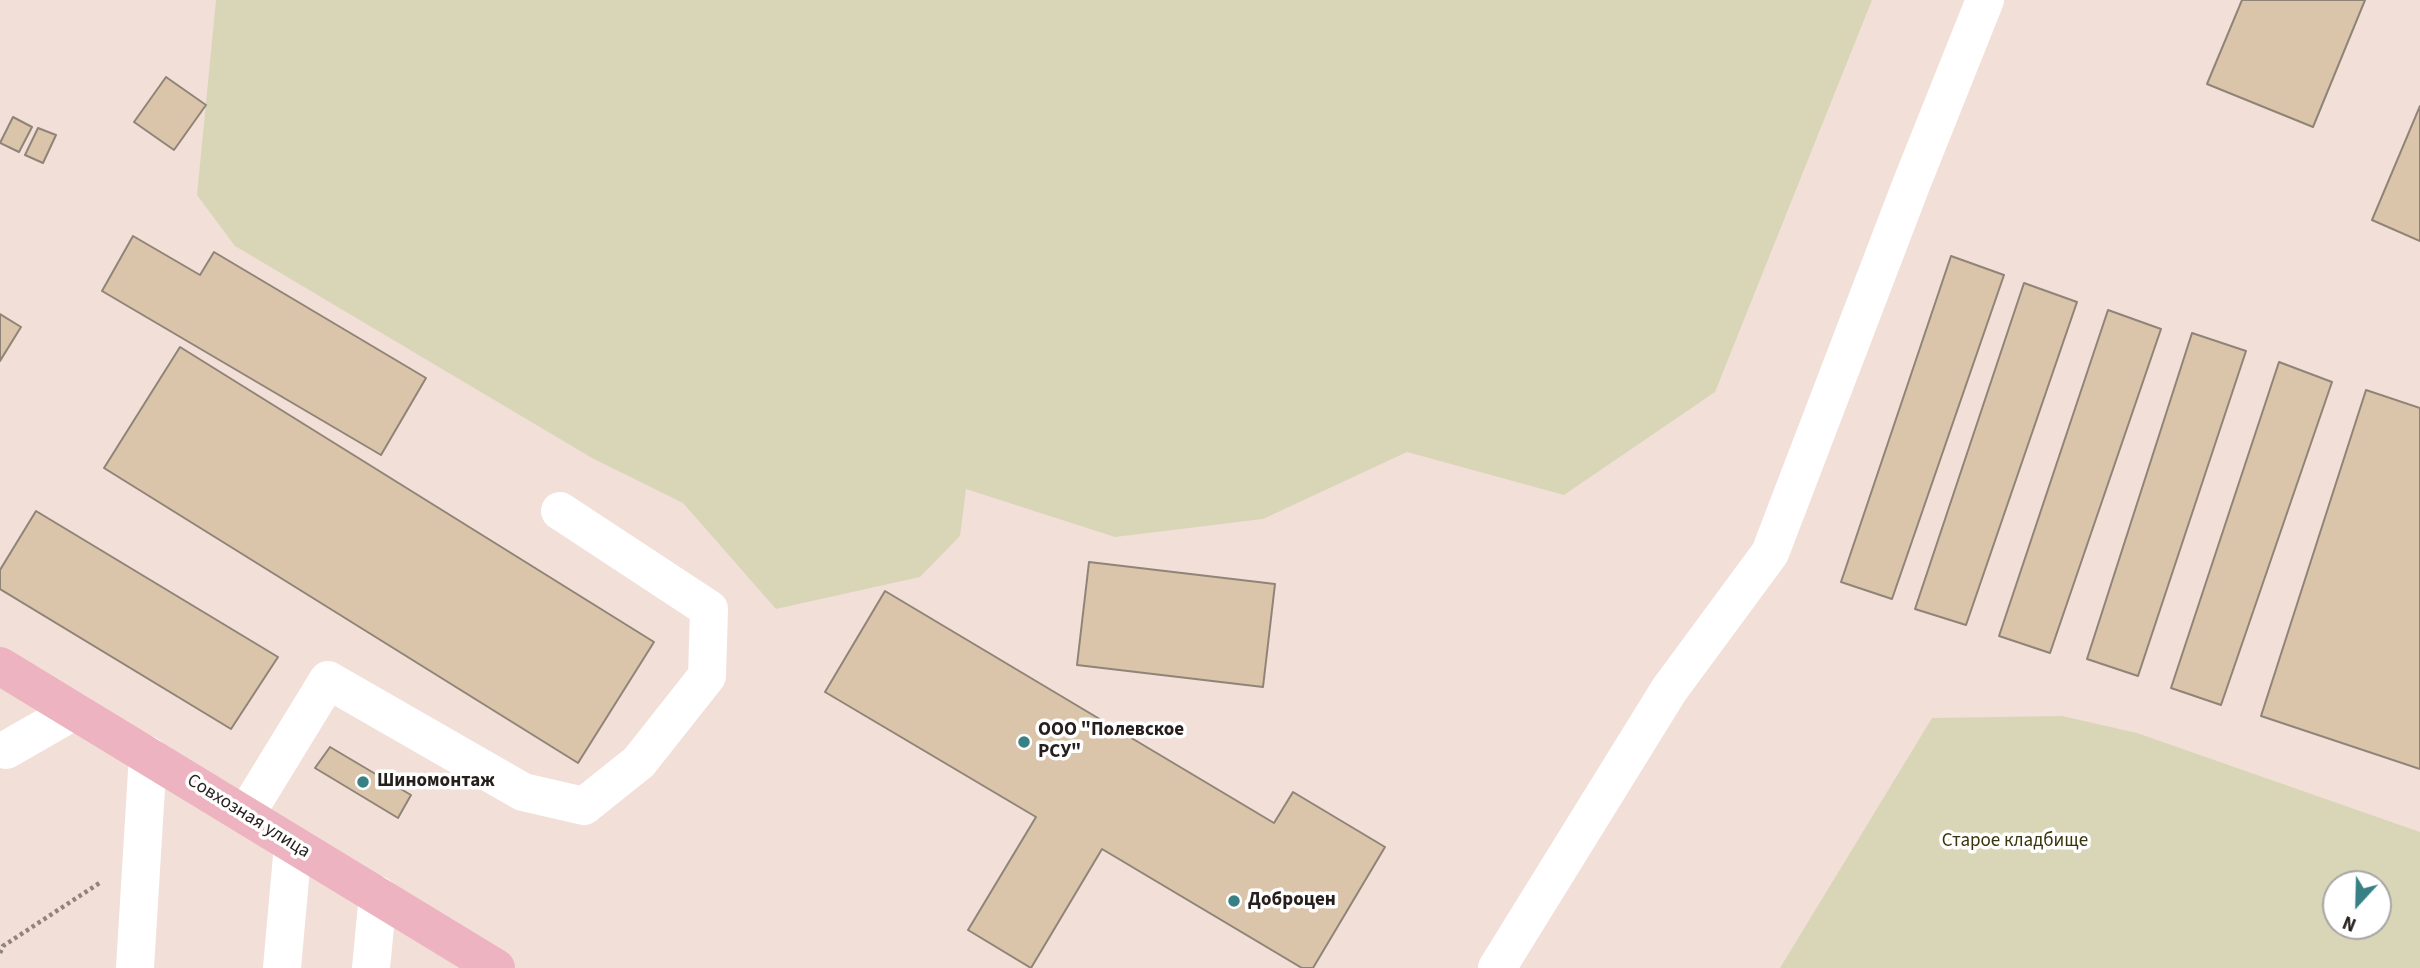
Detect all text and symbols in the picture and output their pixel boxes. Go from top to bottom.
place label: ООО "Полевское РСУ" [1038,720,1184,764]
marker: ООО "Полевское РСУ" [1016,734,1032,750]
street label: Совхозная улица [182,770,314,864]
place label: Шиномонтаж [377,771,495,793]
marker: Шиномонтаж [355,774,371,790]
park label: Старое кладбище [1942,831,2088,853]
north arrow [2322,870,2392,940]
place label: Доброцен [1248,890,1336,912]
marker: Доброцен [1226,893,1242,909]
text: N [2339,908,2361,938]

